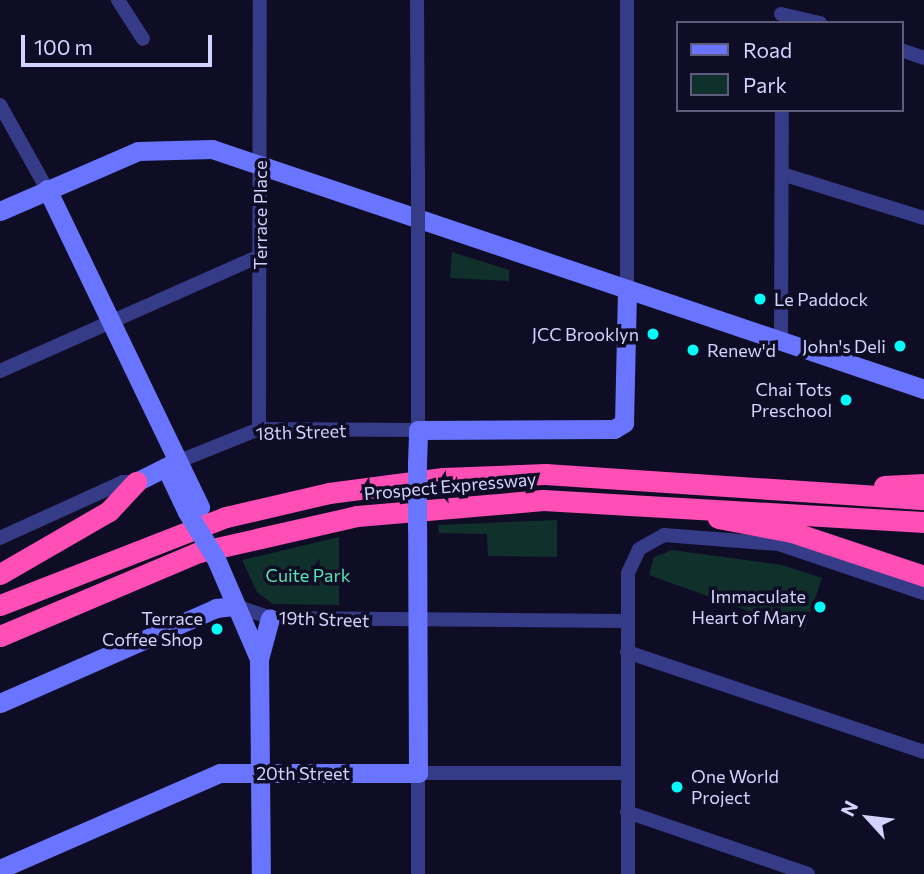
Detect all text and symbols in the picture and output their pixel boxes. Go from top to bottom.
scale bar [24,21,215,65]
legend [676,21,903,112]
text: 100 m [34,34,93,59]
text: Road [743,37,792,62]
text: Park [743,72,787,97]
street label: Terrace Place [249,161,271,269]
place label: Le Paddock [774,288,868,310]
marker: Le Paddock [752,291,768,307]
place label: JCC Brooklyn [532,323,639,345]
marker: JCC Brooklyn [645,326,661,342]
place label: John's Deli [802,335,886,357]
marker: John's Deli [892,338,908,354]
place label: Renew'd [707,339,776,361]
marker: Renew'd [685,342,701,358]
place label: Chai Tots Preschool [751,379,832,422]
marker: Chai Tots Preschool [838,392,854,408]
street label: 18th Street [255,420,347,444]
street label: Prospect Expressway [363,468,537,504]
park label: Cuite Park [266,564,350,586]
place label: Immaculate Heart of Mary [691,586,806,628]
marker: Immaculate Heart of Mary [812,599,828,615]
street label: 19th Street [278,607,370,631]
place label: Terrace Coffee Shop [102,608,203,650]
marker: Terrace Coffee Shop [209,621,225,637]
street label: 20th Street [256,762,350,784]
place label: One World Project [691,766,779,808]
marker: One World Project [669,779,685,795]
north arrow [833,783,903,853]
text: N [835,797,862,820]

